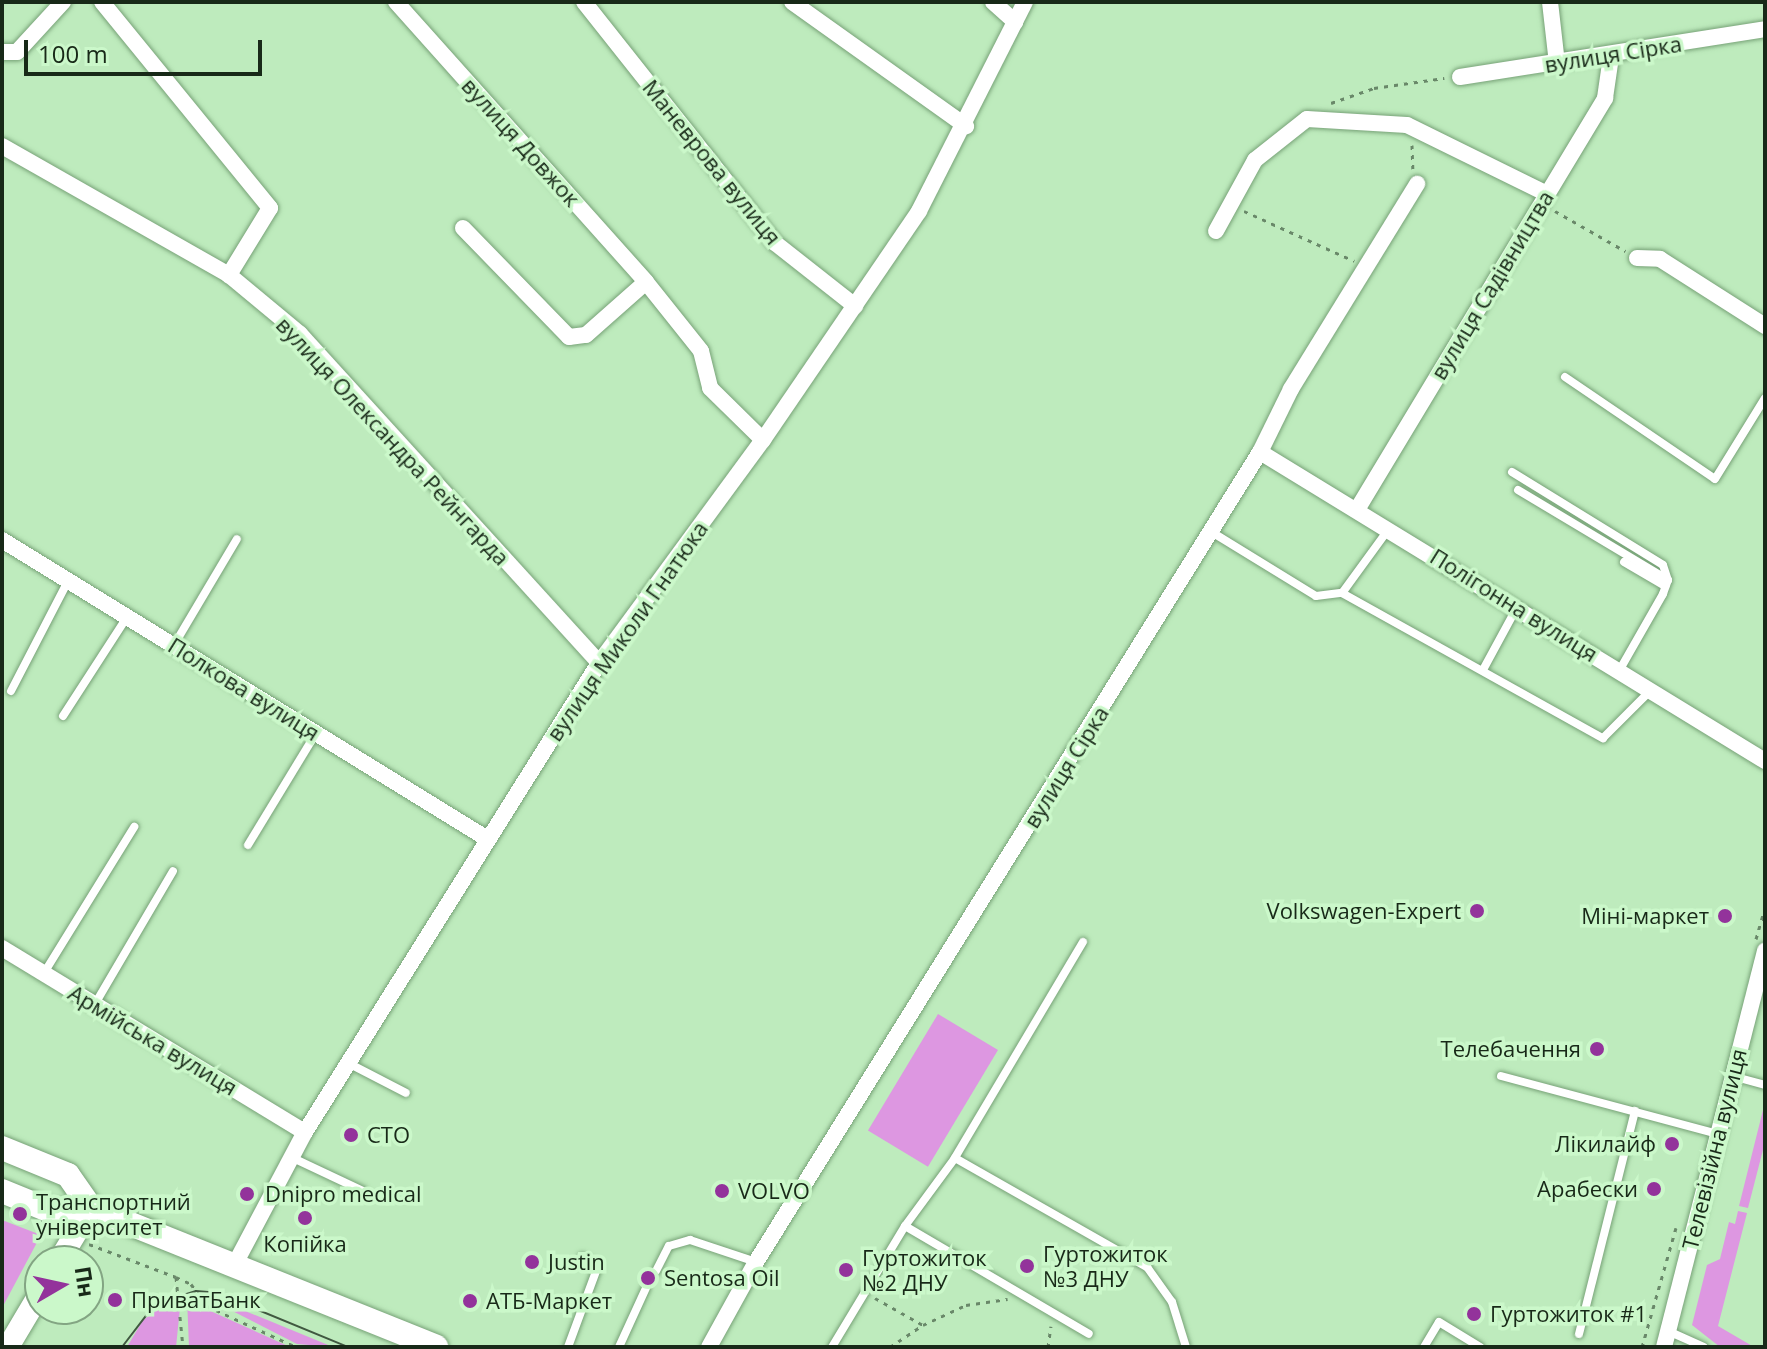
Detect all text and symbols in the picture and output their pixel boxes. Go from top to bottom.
scale bar [28,24,266,74]
street label: вулиця Сірка [1543,30,1683,78]
text: 100 m [38,37,108,70]
street label: вулиця Довжок [456,72,586,212]
street label: Маневрова вулиця [637,74,787,250]
street label: вулиця Садівництва [1425,186,1559,384]
street label: вулиця Олександра Рейнгарда [271,311,515,571]
street label: вулиця Миколи Гнатюка [541,516,713,746]
street label: Полігонна вулиця [1426,543,1602,667]
street label: Полкова вулиця [164,632,324,746]
street label: вулиця Сірка [1018,701,1114,833]
place label: Volkswagen-Expert [1267,898,1461,924]
marker: Volkswagen-Expert [1468,902,1486,920]
place label: Міні-маркет [1581,903,1709,929]
marker: Міні-маркет [1716,907,1734,925]
street label: Армійська вулиця [64,979,242,1101]
place label: Телебачення [1441,1036,1581,1062]
marker: Телебачення [1588,1040,1606,1058]
street label: Телевізійна вулиця [1676,1046,1752,1252]
place label: СТО [367,1122,410,1148]
marker: СТО [342,1126,360,1144]
place label: Лікилайф [1555,1131,1656,1157]
marker: Лікилайф [1663,1135,1681,1153]
place label: Арабески [1537,1176,1638,1202]
place label: VOLVO [738,1178,810,1204]
marker: Арабески [1645,1180,1663,1198]
place label: Dnipro medical [265,1181,421,1207]
marker: VOLVO [713,1182,731,1200]
marker: Dnipro medical [236,1183,258,1205]
place label: Транспортний університет [36,1188,191,1240]
marker: Транспортний університет [11,1205,29,1223]
marker: Копійка [296,1209,314,1227]
place label: Копійка [263,1231,347,1257]
place label: Гуртожиток №3 ДНУ [1043,1240,1168,1292]
place label: Гуртожиток №2 ДНУ [862,1244,987,1296]
north arrow [24,1245,104,1325]
place label: Justin [548,1249,605,1275]
marker: Justin [523,1253,541,1271]
marker: Гуртожиток №3 ДНУ [1018,1257,1036,1275]
marker: Гуртожиток №2 ДНУ [837,1261,855,1279]
text: Пн [68,1264,103,1299]
place label: Sentosa Oil [664,1265,780,1291]
marker: Sentosa Oil [639,1269,657,1287]
place label: ПриватБанк [131,1287,261,1313]
place label: АТБ-Маркет [486,1288,612,1314]
marker: ПриватБанк [106,1291,124,1309]
marker: АТБ-Маркет [461,1292,479,1310]
place label: Гуртожиток #1 [1490,1301,1647,1327]
marker: Гуртожиток #1 [1465,1305,1483,1323]

